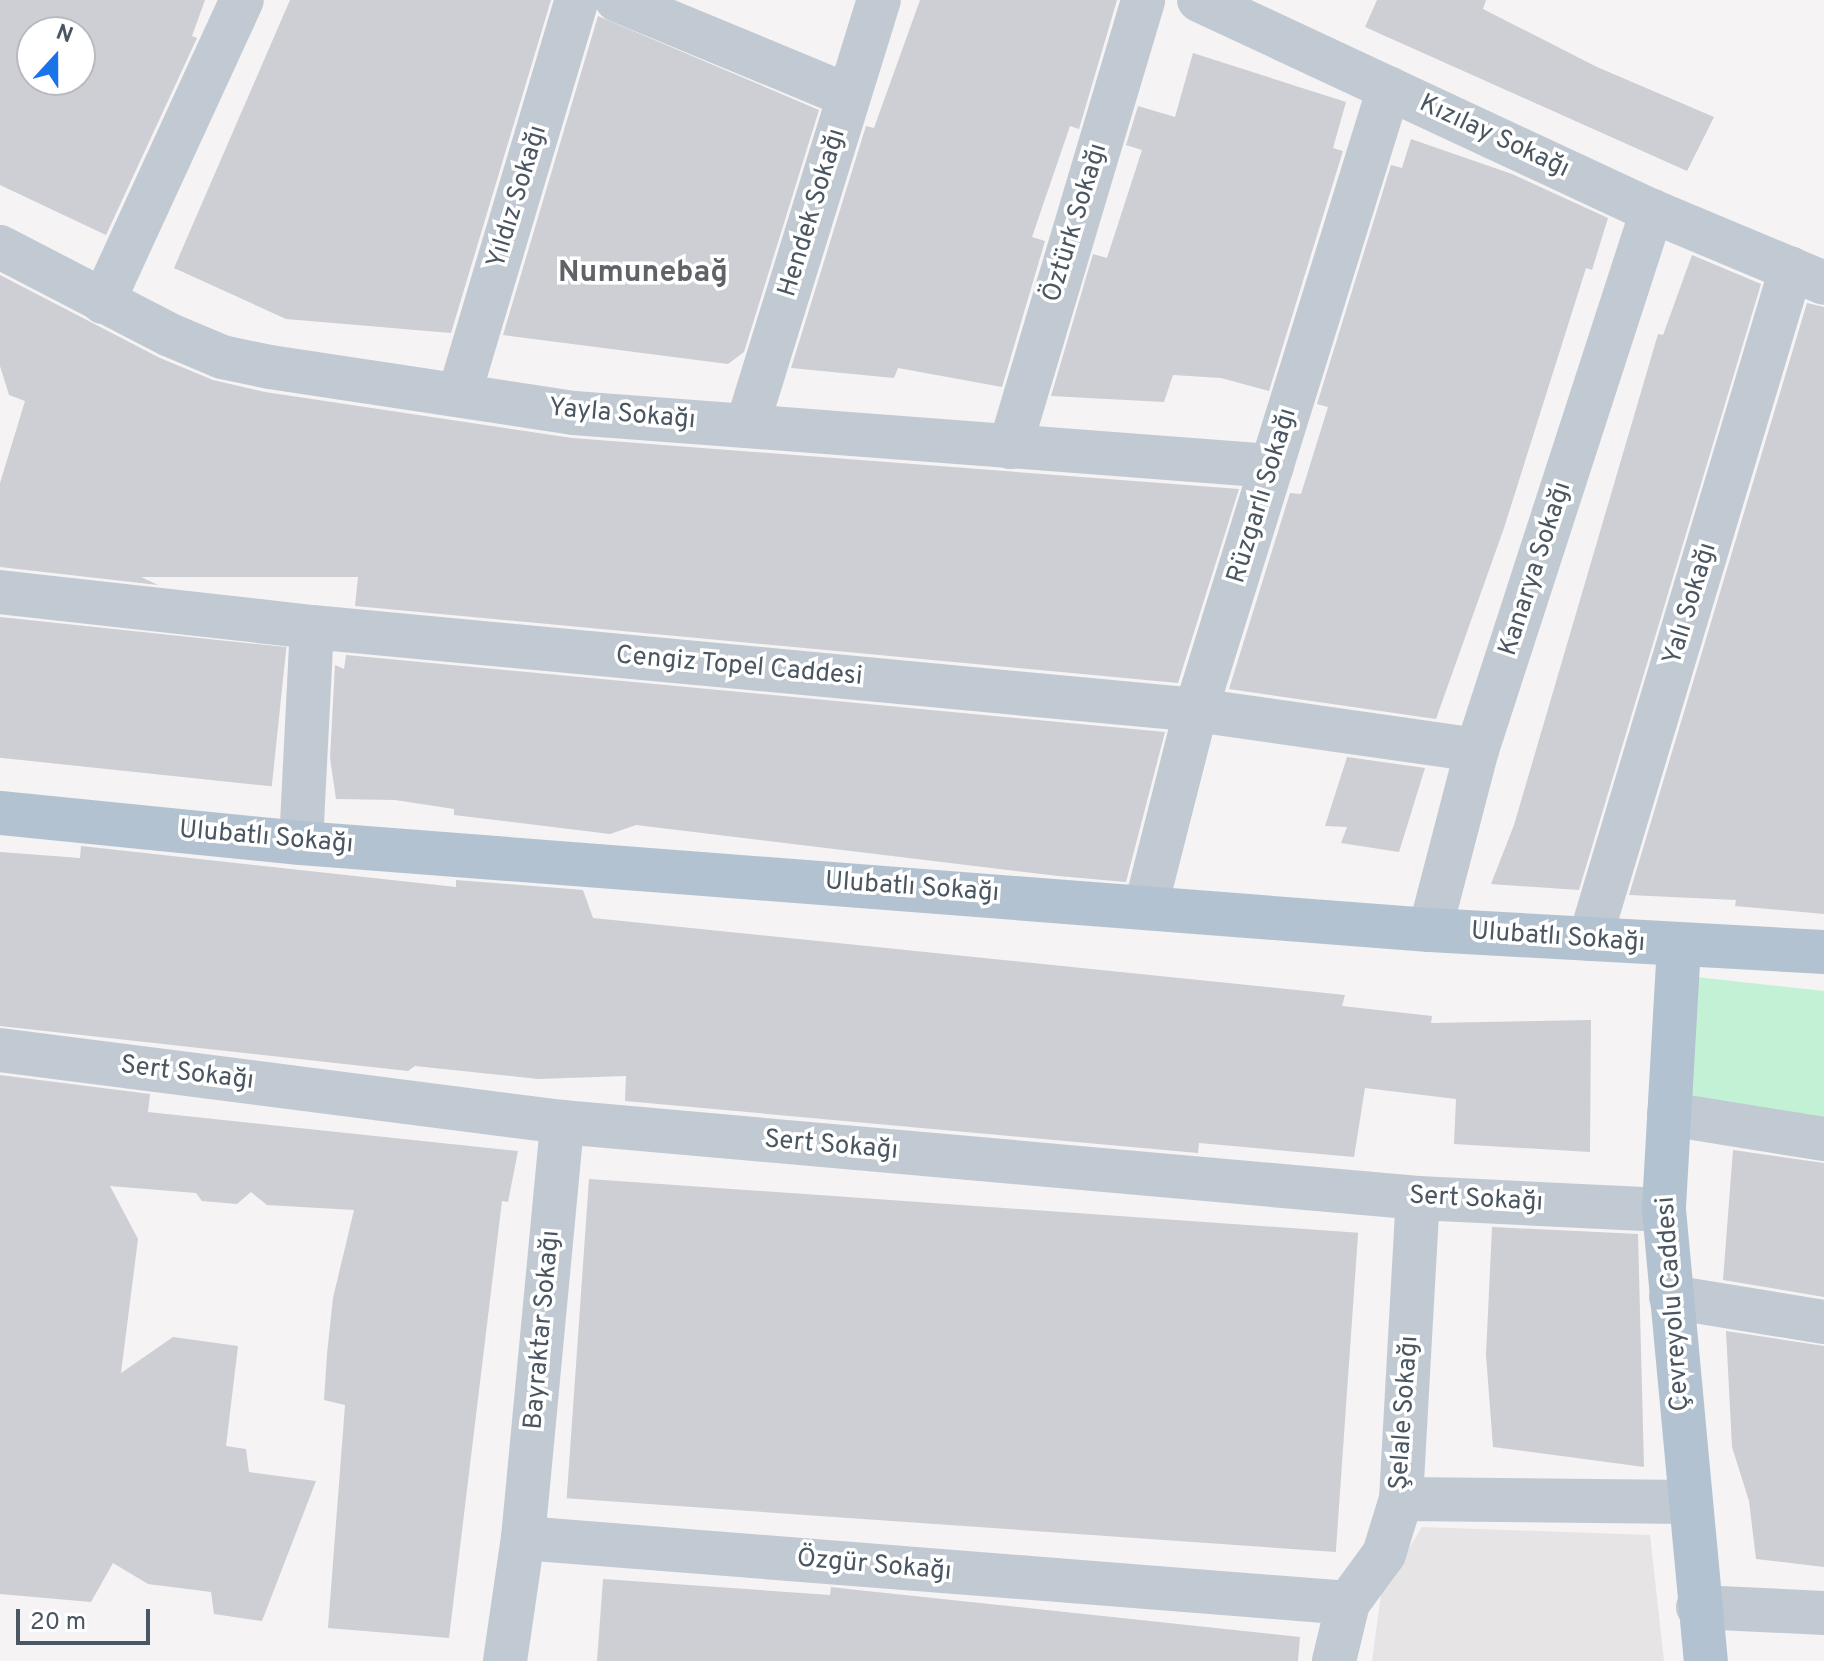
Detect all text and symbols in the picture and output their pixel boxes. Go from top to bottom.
north arrow [16,16,96,96]
text: N [52,20,76,50]
street label: Kızılay Sokağı [1414,89,1574,185]
street label: Yıldız Sokağı [481,122,555,272]
street label: Hendek Sokağı [773,125,853,301]
street label: Öztürk Sokağı [1037,140,1115,306]
district label: Numunebağ [558,256,728,292]
street label: Yayla Sokağı [547,393,697,437]
street label: Rüzgarlı Sokağı [1222,405,1304,587]
street label: Kanarya Sokağı [1493,478,1579,660]
street label: Yalı Sokağı [1658,539,1724,669]
street label: Cengiz Topel Caddesi [614,641,864,693]
street label: Ulubatlı Sokağı [178,815,354,861]
street label: Ulubatlı Sokağı [824,866,1000,910]
street label: Ulubatlı Sokağı [1470,916,1646,960]
street label: Sert Sokağı [119,1050,255,1098]
street label: Sert Sokağı [763,1125,899,1167]
street label: Sert Sokağı [1408,1181,1544,1219]
street label: Çevreyolu Caddesi [1651,1196,1697,1412]
street label: Bayraktar Sokağı [519,1229,567,1431]
street label: Şelale Sokağı [1384,1335,1426,1491]
street label: Özgür Sokağı [795,1544,953,1588]
scale bar [20,1593,154,1643]
text: 20 m [30,1608,86,1638]

